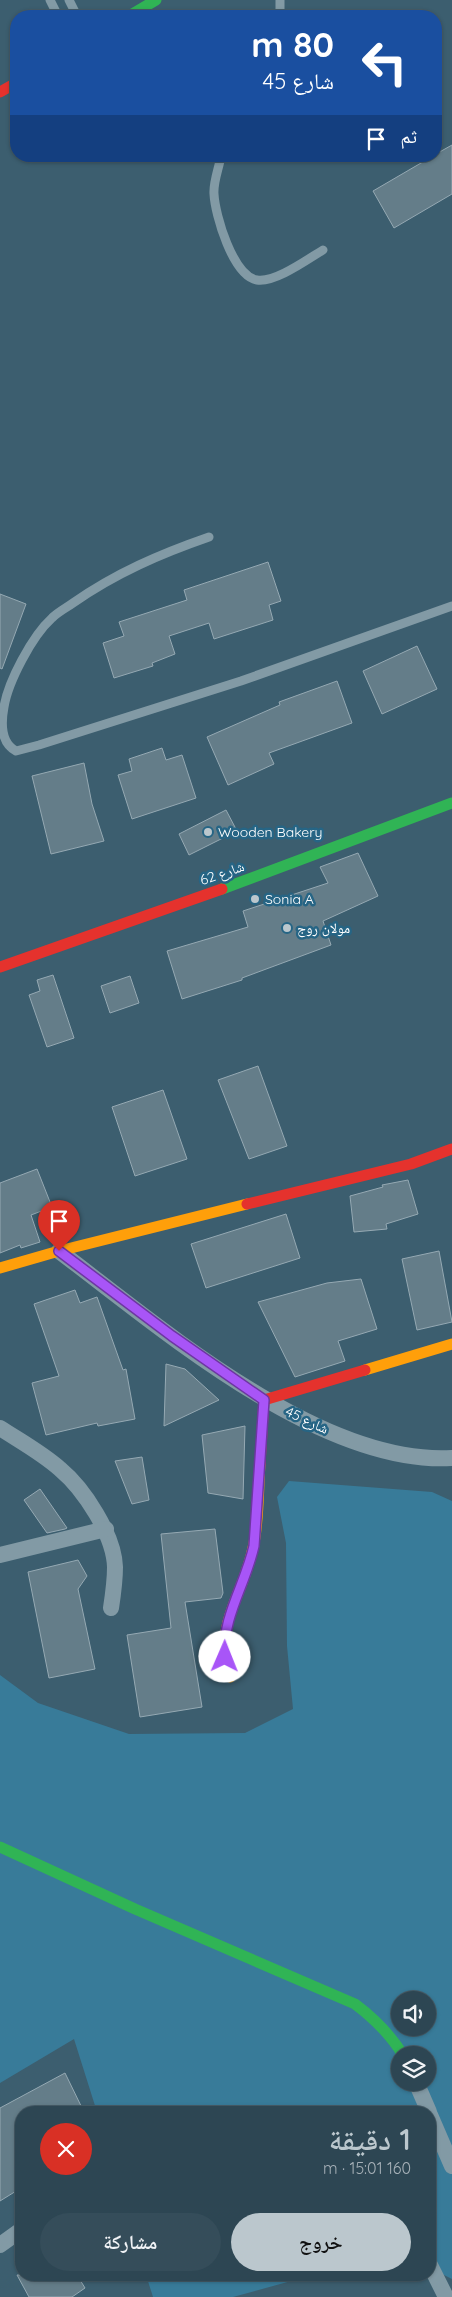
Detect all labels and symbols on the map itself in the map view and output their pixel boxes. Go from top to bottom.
place label: Wooden Bakery [218,823,323,841]
marker: Wooden Bakery [202,826,214,838]
street label: شارع 62 [197,857,247,890]
place label: Sonia A [265,890,314,908]
marker: Sonia A [249,893,261,905]
place label: مولان روج [297,919,350,938]
marker: مولان روج [281,922,293,934]
pin [38,1200,80,1251]
street label: شارع 45 [282,1402,331,1439]
position arrow [198,1630,250,1682]

